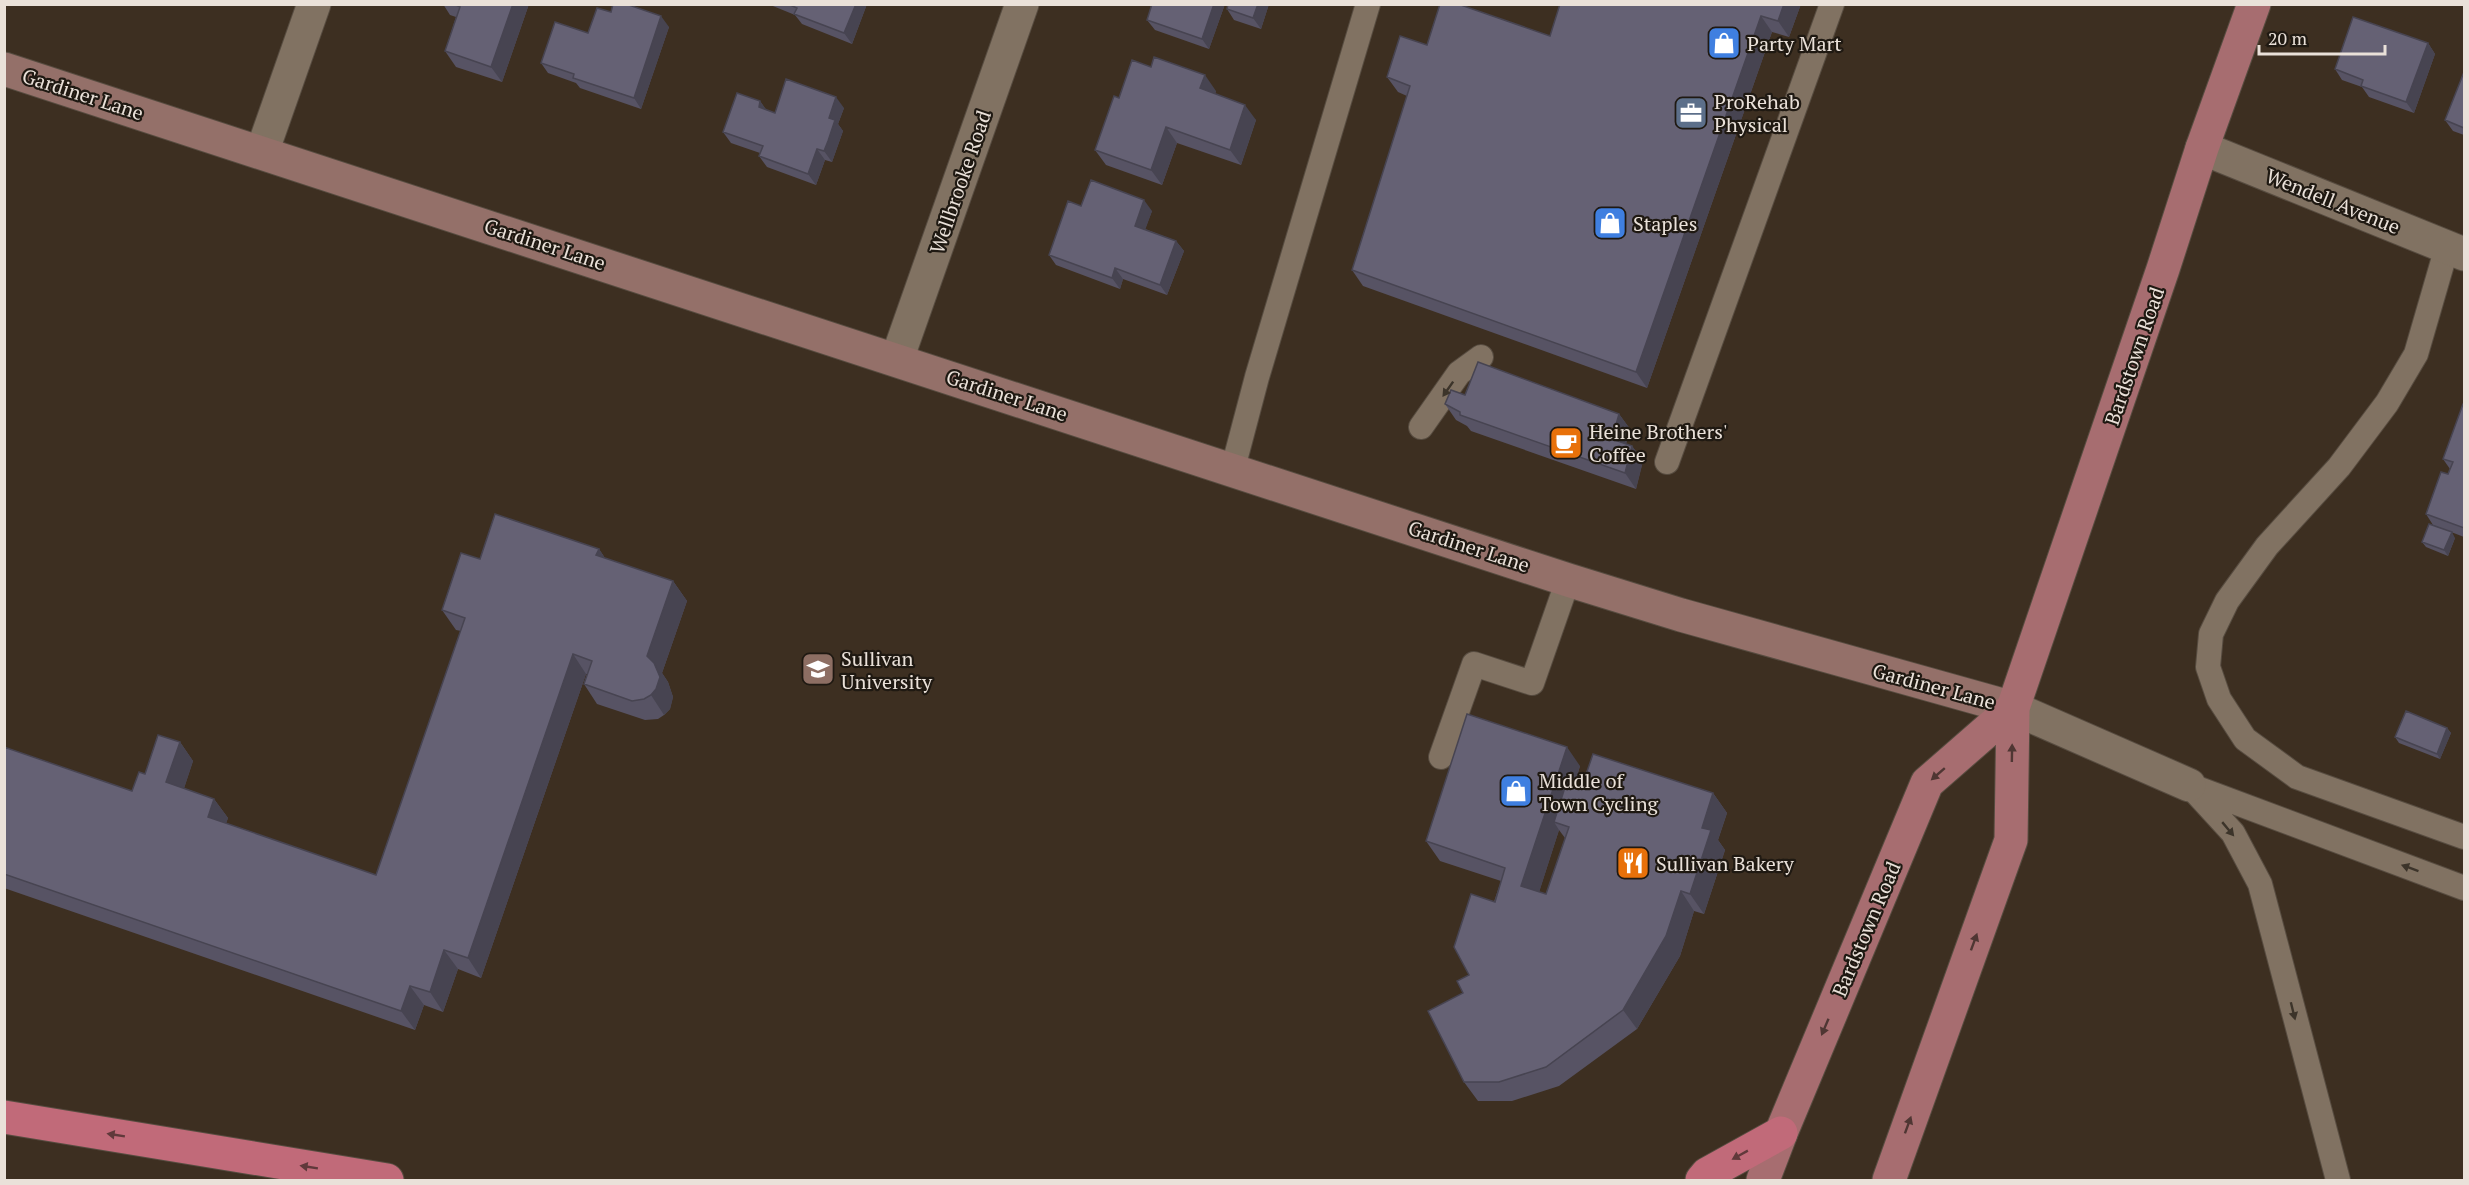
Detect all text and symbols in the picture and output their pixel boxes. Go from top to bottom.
scale bar [2259,18,2385,56]
shop icon: Party Mart [1706,25,1742,61]
text: 20 m [2268,26,2308,50]
place label: Party Mart [1747,30,1842,57]
street label: Gardiner Lane [19,62,147,126]
place label: ProRehab Physical [1714,88,1800,138]
office icon: ProRehab Physical [1673,95,1709,131]
street label: Wellbrooke Road [923,107,997,257]
street label: Wendell Avenue [2262,162,2404,240]
shop icon: Staples [1592,205,1628,241]
place label: Staples [1633,210,1697,237]
street label: Gardiner Lane [481,212,609,276]
street label: Bardstown Road [2098,284,2170,428]
street label: Gardiner Lane [943,363,1071,427]
one-way arrow [1442,380,1454,396]
place label: Heine Brothers' Coffee [1589,418,1727,468]
cafe icon: Heine Brothers' Coffee [1548,425,1584,461]
street label: Gardiner Lane [1405,514,1533,578]
place label: Sullivan University [841,645,933,695]
school or university icon: Sullivan University [800,651,836,687]
street label: Gardiner Lane [1870,657,1998,715]
one-way arrow [2008,744,2017,763]
place label: Middle of Town Cycling [1539,767,1659,817]
one-way arrow [1931,767,1946,780]
shop icon: Middle of Town Cycling [1498,773,1534,809]
one-way arrow [2221,821,2234,836]
restaurant icon: Sullivan Bakery [1615,845,1651,881]
place label: Sullivan Bakery [1656,850,1795,877]
street label: Bardstown Road [1825,857,1907,1001]
one-way arrow [2401,862,2419,872]
one-way arrow [1970,933,1980,951]
one-way arrow [2288,1001,2298,1020]
one-way arrow [1820,1019,1830,1037]
one-way arrow [1904,1116,1914,1134]
one-way arrow [107,1131,126,1140]
one-way arrow [1731,1150,1748,1160]
one-way arrow [299,1163,318,1172]

